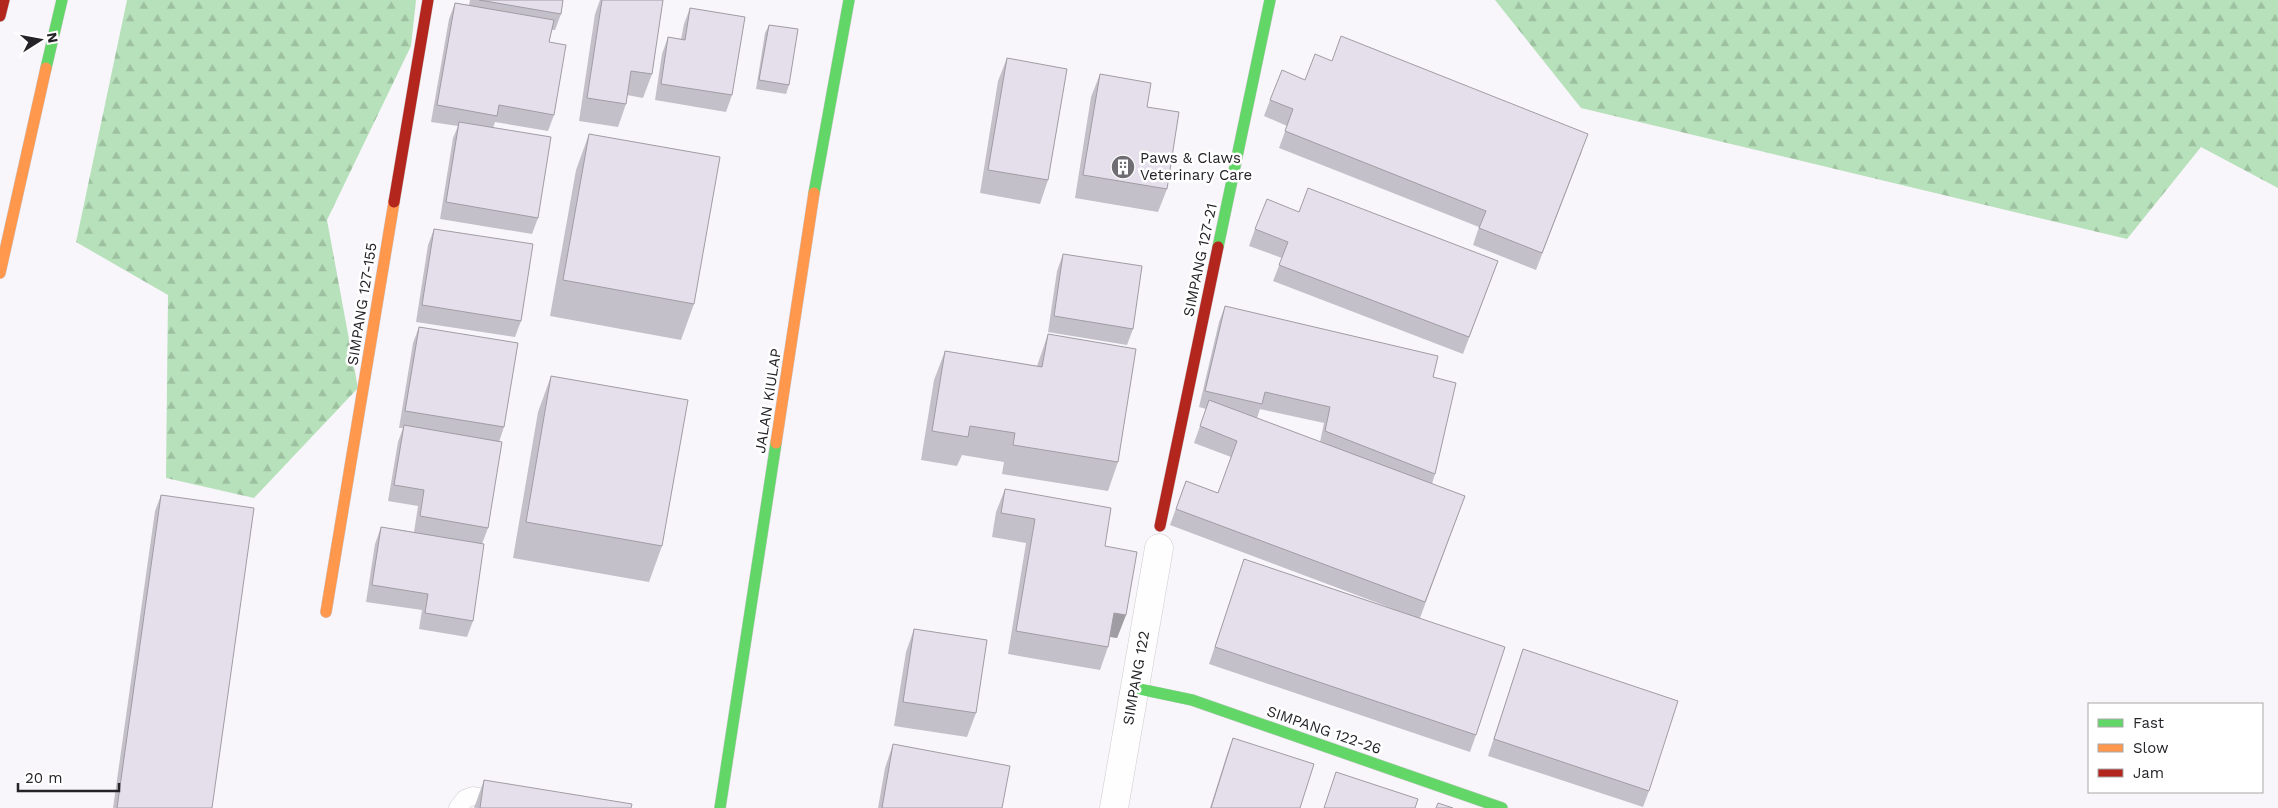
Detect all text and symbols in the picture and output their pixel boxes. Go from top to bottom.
north arrow [15,15,65,65]
text: N [44,31,62,44]
place label: Paws & Claws Veterinary Care [1140,149,1252,184]
building icon: Paws & Claws Veterinary Care [1110,154,1136,180]
street label: SIMPANG 127-21 [1179,202,1221,318]
street label: SIMPANG 127-155 [343,241,381,367]
street label: JALAN KIULAP [751,347,785,455]
street label: SIMPANG 122 [1119,630,1153,726]
street label: SIMPANG 122-26 [1264,702,1384,758]
legend [2088,703,2263,793]
text: Fast [2133,714,2165,732]
text: Slow [2133,739,2169,757]
scale bar [18,760,119,792]
text: Jam [2133,764,2164,782]
text: 20 m [25,769,63,787]

